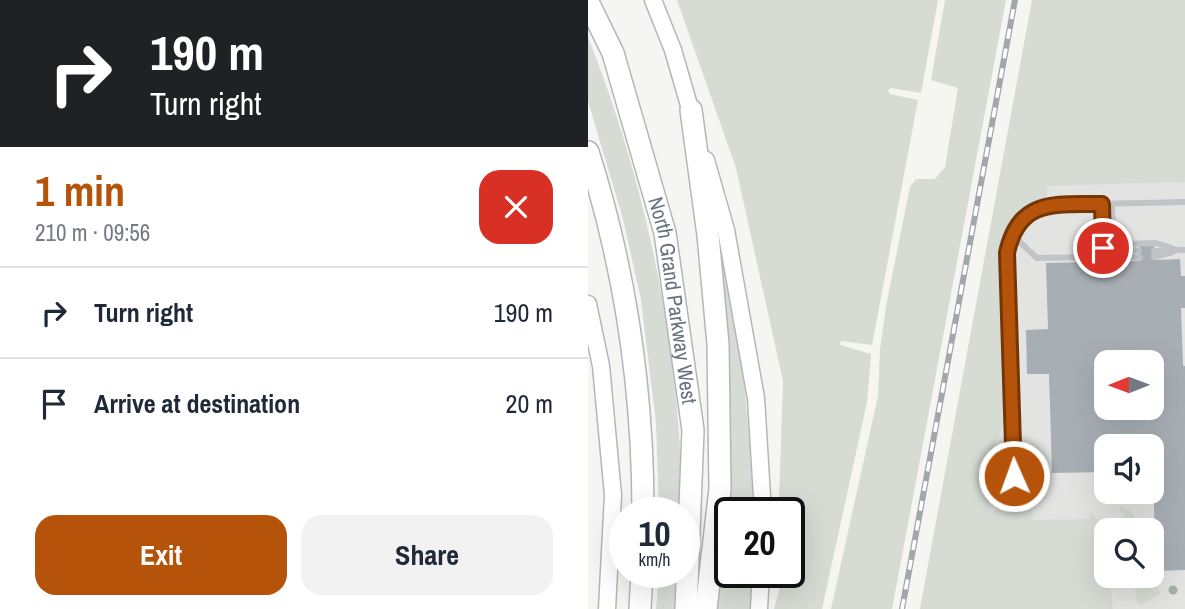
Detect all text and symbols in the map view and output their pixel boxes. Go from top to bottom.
text: 190 m [150,19,264,85]
icon: right [35,28,126,119]
text: Turn right [150,82,262,125]
text: 1 min [35,163,125,219]
button: close [479,170,553,244]
street label: North Grand Parkway West [641,193,704,406]
text: 210 m · 09:56 [35,217,150,248]
pin [1073,218,1133,278]
icon: arrive [1084,229,1122,267]
icon: right [35,294,73,332]
text: Turn right [94,295,193,330]
text: 190 m [494,295,553,330]
north arrow [1094,350,1164,420]
map controls [1094,350,1164,588]
icon: arrive [35,385,73,423]
text: Arrive at destination [94,386,300,421]
text: 20 m [506,386,553,421]
button: sound [1094,434,1164,504]
position arrow [977,439,1051,513]
speed limit sign: 20 [714,497,805,588]
text: 10 [639,510,670,557]
button: Exit [35,515,287,595]
button: Share [301,515,553,595]
button: search [1094,518,1164,588]
text: km/h [639,547,671,572]

